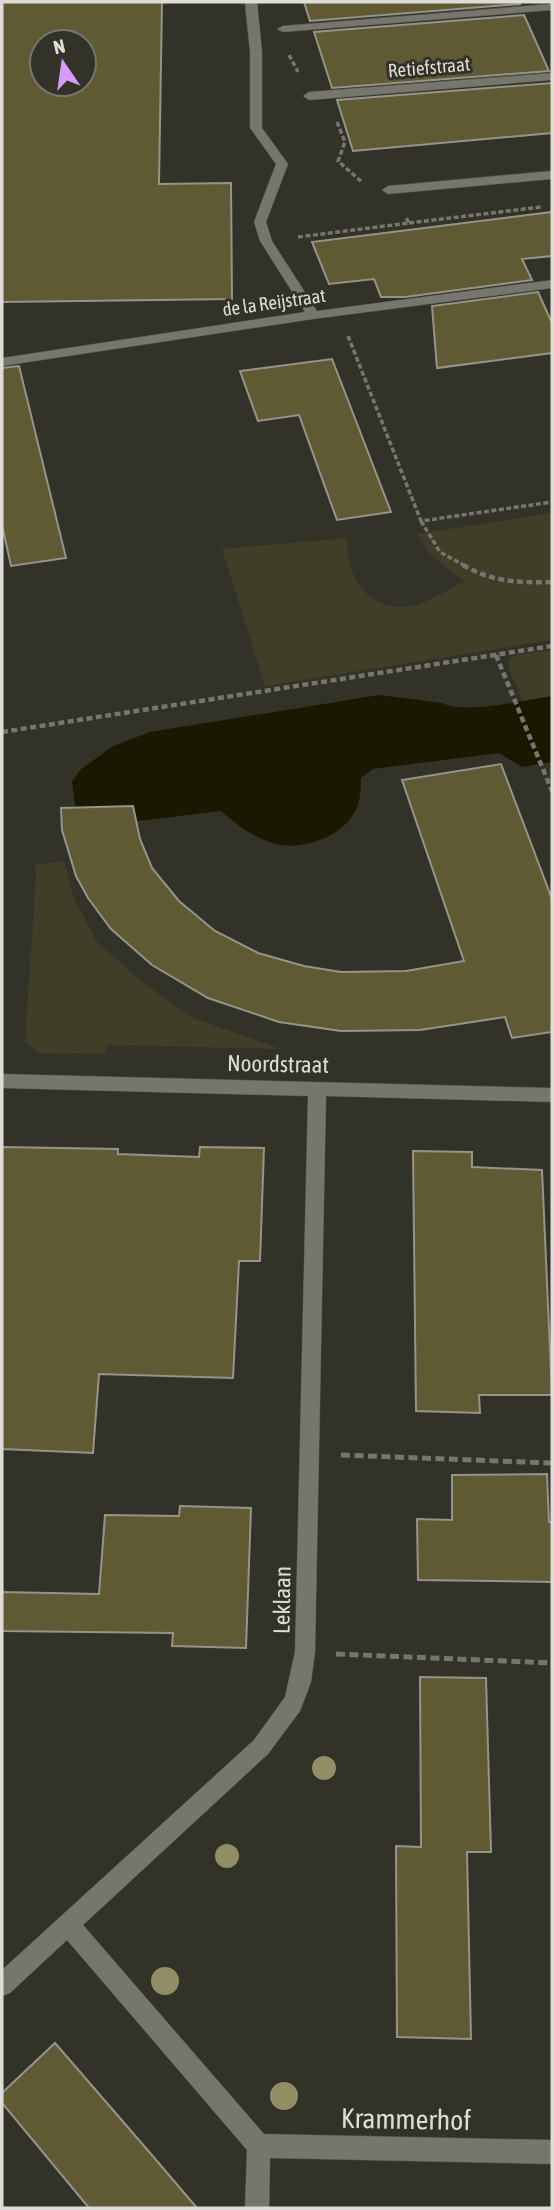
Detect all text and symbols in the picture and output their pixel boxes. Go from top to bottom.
north arrow [28,28,98,98]
text: N [51,34,67,58]
street label: Retiefstraat [387,52,471,82]
street label: de la Reijstraat [221,284,327,320]
street label: Noordstraat [227,1050,329,1078]
street label: Leklaan [268,1566,296,1634]
street label: Krammerhof [341,2102,472,2136]

